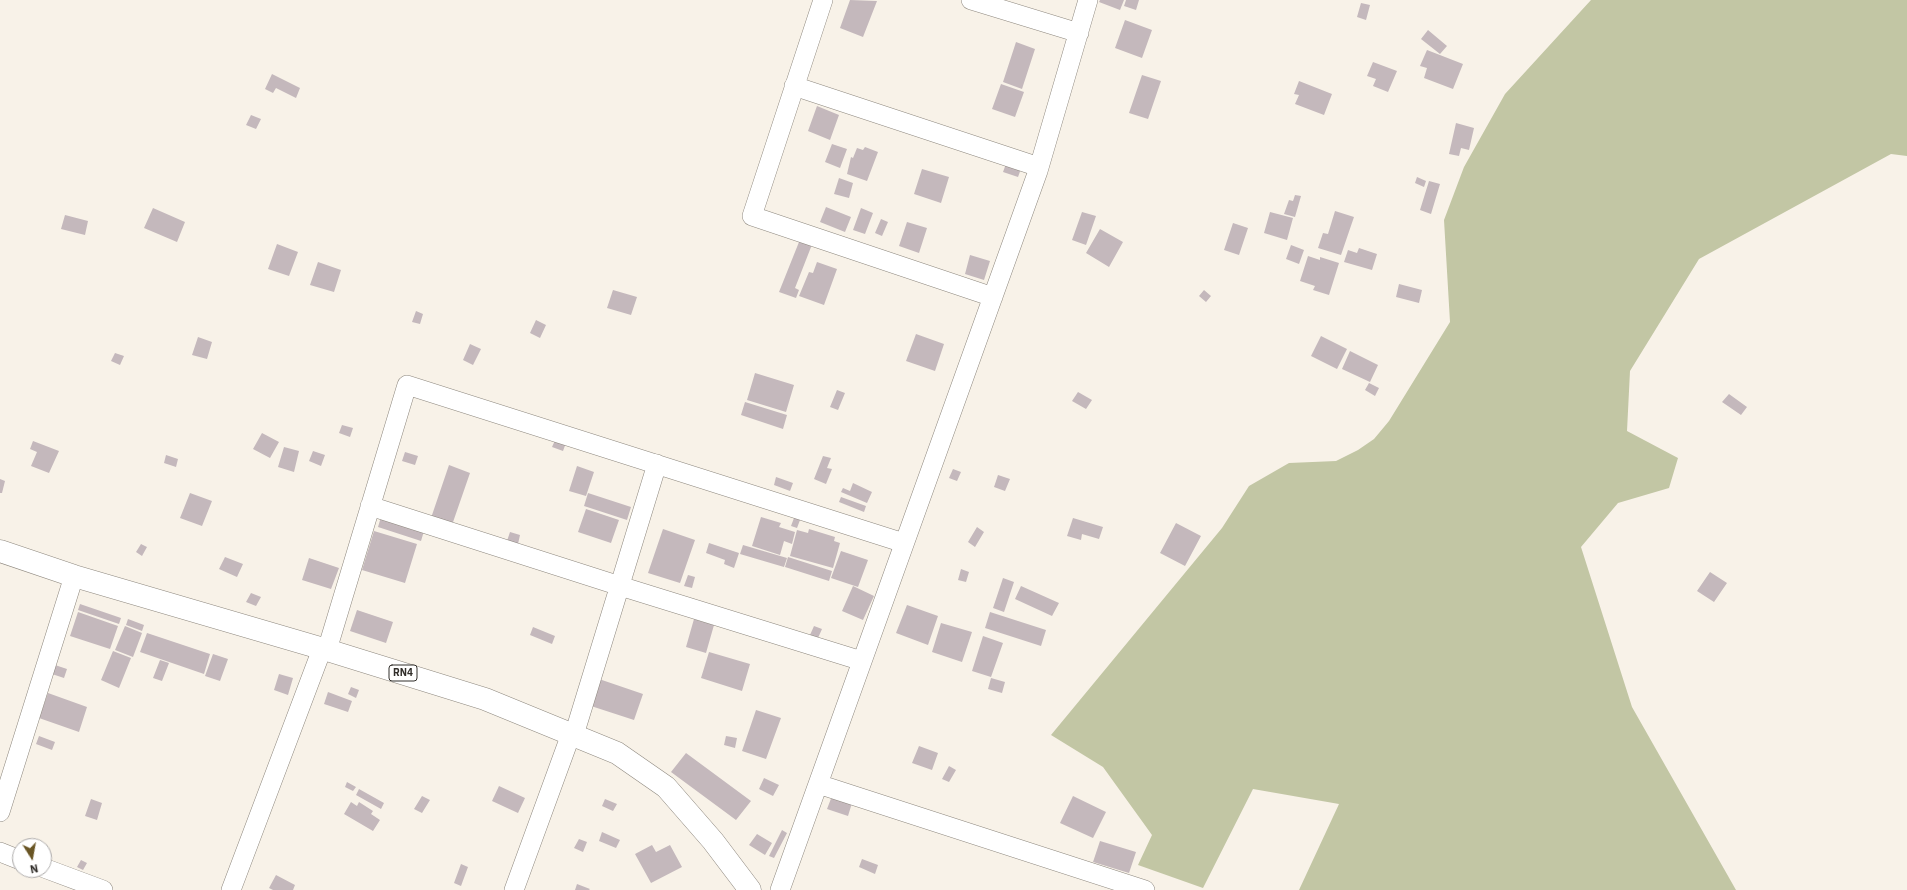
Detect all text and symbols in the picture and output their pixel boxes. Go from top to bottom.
road number: RN4 [389,665,417,681]
north arrow [12,838,52,878]
text: N [29,861,39,876]

